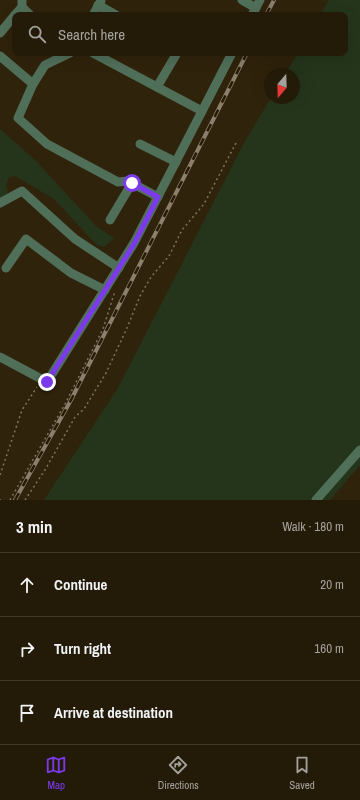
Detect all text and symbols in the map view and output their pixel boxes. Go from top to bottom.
search box [12,12,348,56]
icon: search [26,23,48,45]
text: Search here [58,24,125,45]
north arrow [264,68,300,104]
route start [123,174,141,192]
route end [38,373,56,391]
text: 3 min [16,515,52,538]
text: Walk · 180 m [282,518,344,535]
icon: ahead [16,574,38,596]
text: Continue [54,574,107,595]
text: 20 m [320,576,344,593]
icon: right [16,638,38,660]
text: Turn right [54,638,111,659]
text: 160 m [314,640,344,657]
icon: arrive [16,702,38,724]
text: Arrive at destination [54,702,173,723]
tab: Map [45,754,67,792]
tab: Directions [158,754,199,792]
tab: Saved [289,754,315,792]

